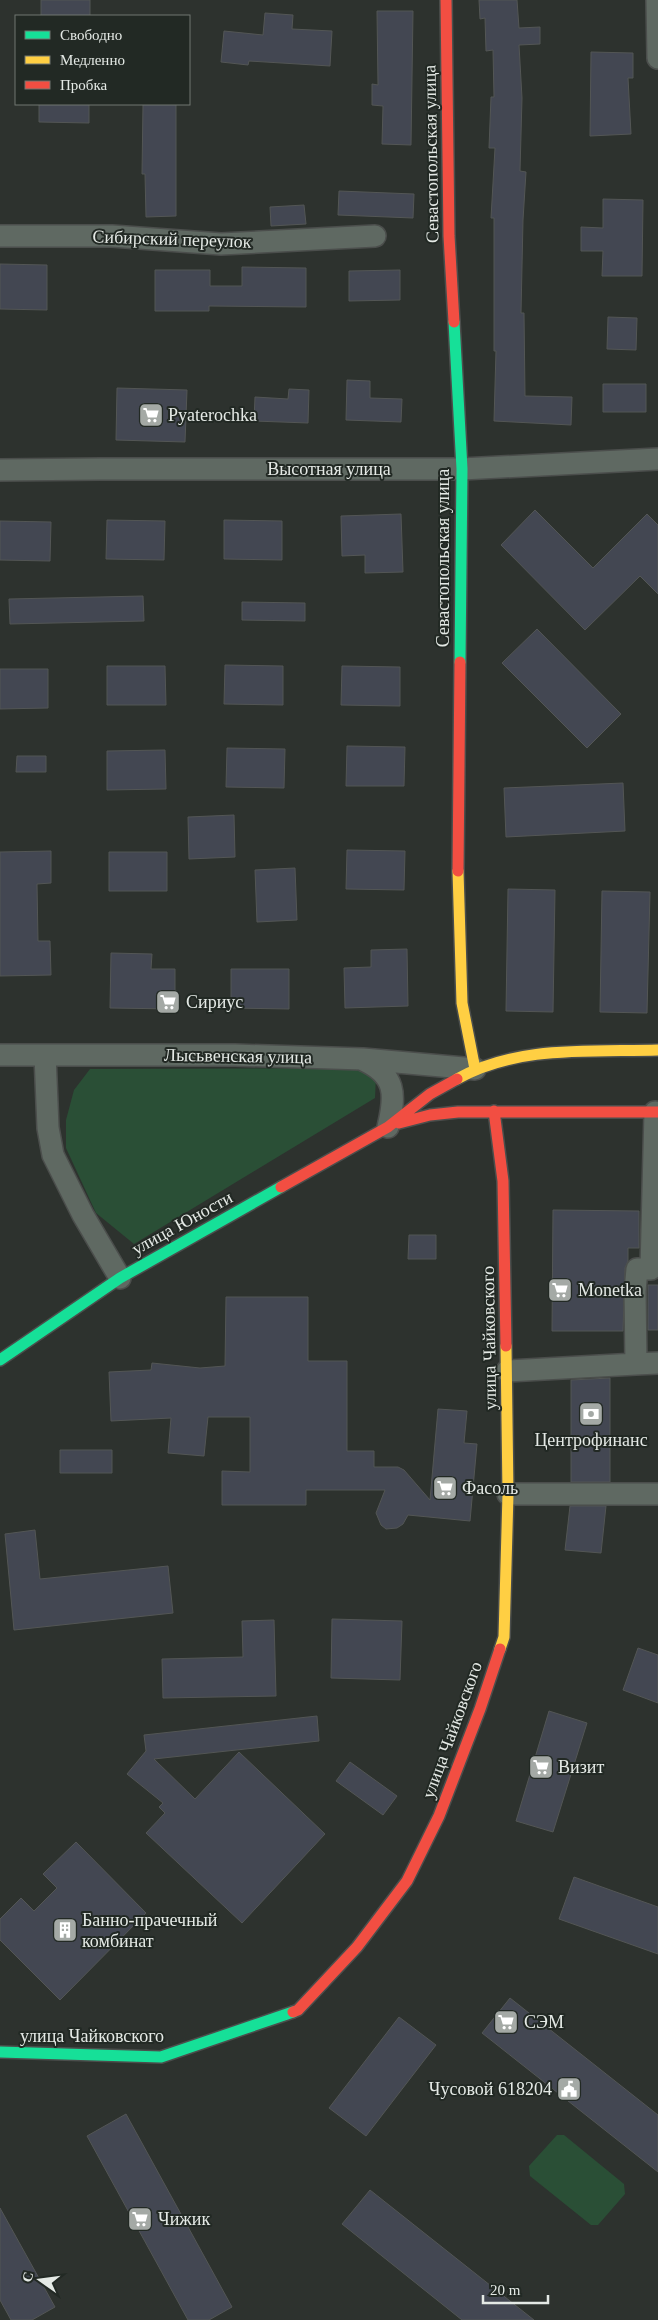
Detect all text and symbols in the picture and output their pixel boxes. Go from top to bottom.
legend [15,15,190,105]
text: Свободно [60,27,122,43]
text: Медленно [60,52,125,68]
street label: Севастопольская улица [419,65,443,243]
text: Пробка [60,77,108,93]
street label: Сибирский переулок [92,226,252,252]
supermarket icon: Pyaterochka [138,402,164,428]
place label: Pyaterochka [168,405,257,425]
street label: Высотная улица [267,459,391,479]
street label: Севастопольская улица [433,469,453,647]
supermarket icon: Сириус [155,989,181,1015]
place label: Сириус [186,992,243,1012]
street label: Лысьвенская улица [164,1045,312,1067]
street label: улица Юности [128,1187,236,1259]
street label: улица Чайковского [478,1266,500,1410]
supermarket icon: Monetka [547,1277,573,1303]
place label: Monetka [578,1280,642,1300]
bank icon: Центрофинанс [578,1401,604,1427]
place label: Центрофинанс [534,1430,648,1450]
supermarket icon: Фасоль [432,1475,458,1501]
place label: Фасоль [462,1478,518,1498]
street label: улица Чайковского [418,1659,486,1801]
supermarket icon: Визит [528,1754,554,1780]
place label: Визит [558,1757,604,1777]
place label: Банно-прачечный комбинат [82,1910,218,1951]
building icon: Банно-прачечный комбинат [52,1917,78,1943]
supermarket icon: СЭМ [493,2009,519,2035]
place label: СЭМ [524,2012,564,2032]
street label: улица Чайковского [20,2026,164,2046]
public building icon: Чусовой 618204 [556,2076,582,2102]
place label: Чусовой 618204 [429,2079,552,2099]
supermarket icon: Чижик [127,2206,153,2232]
place label: Чижик [158,2209,210,2229]
north arrow [15,2255,65,2305]
text: С [19,2270,36,2284]
scale bar [483,2272,548,2304]
text: 20 m [490,2282,521,2298]

